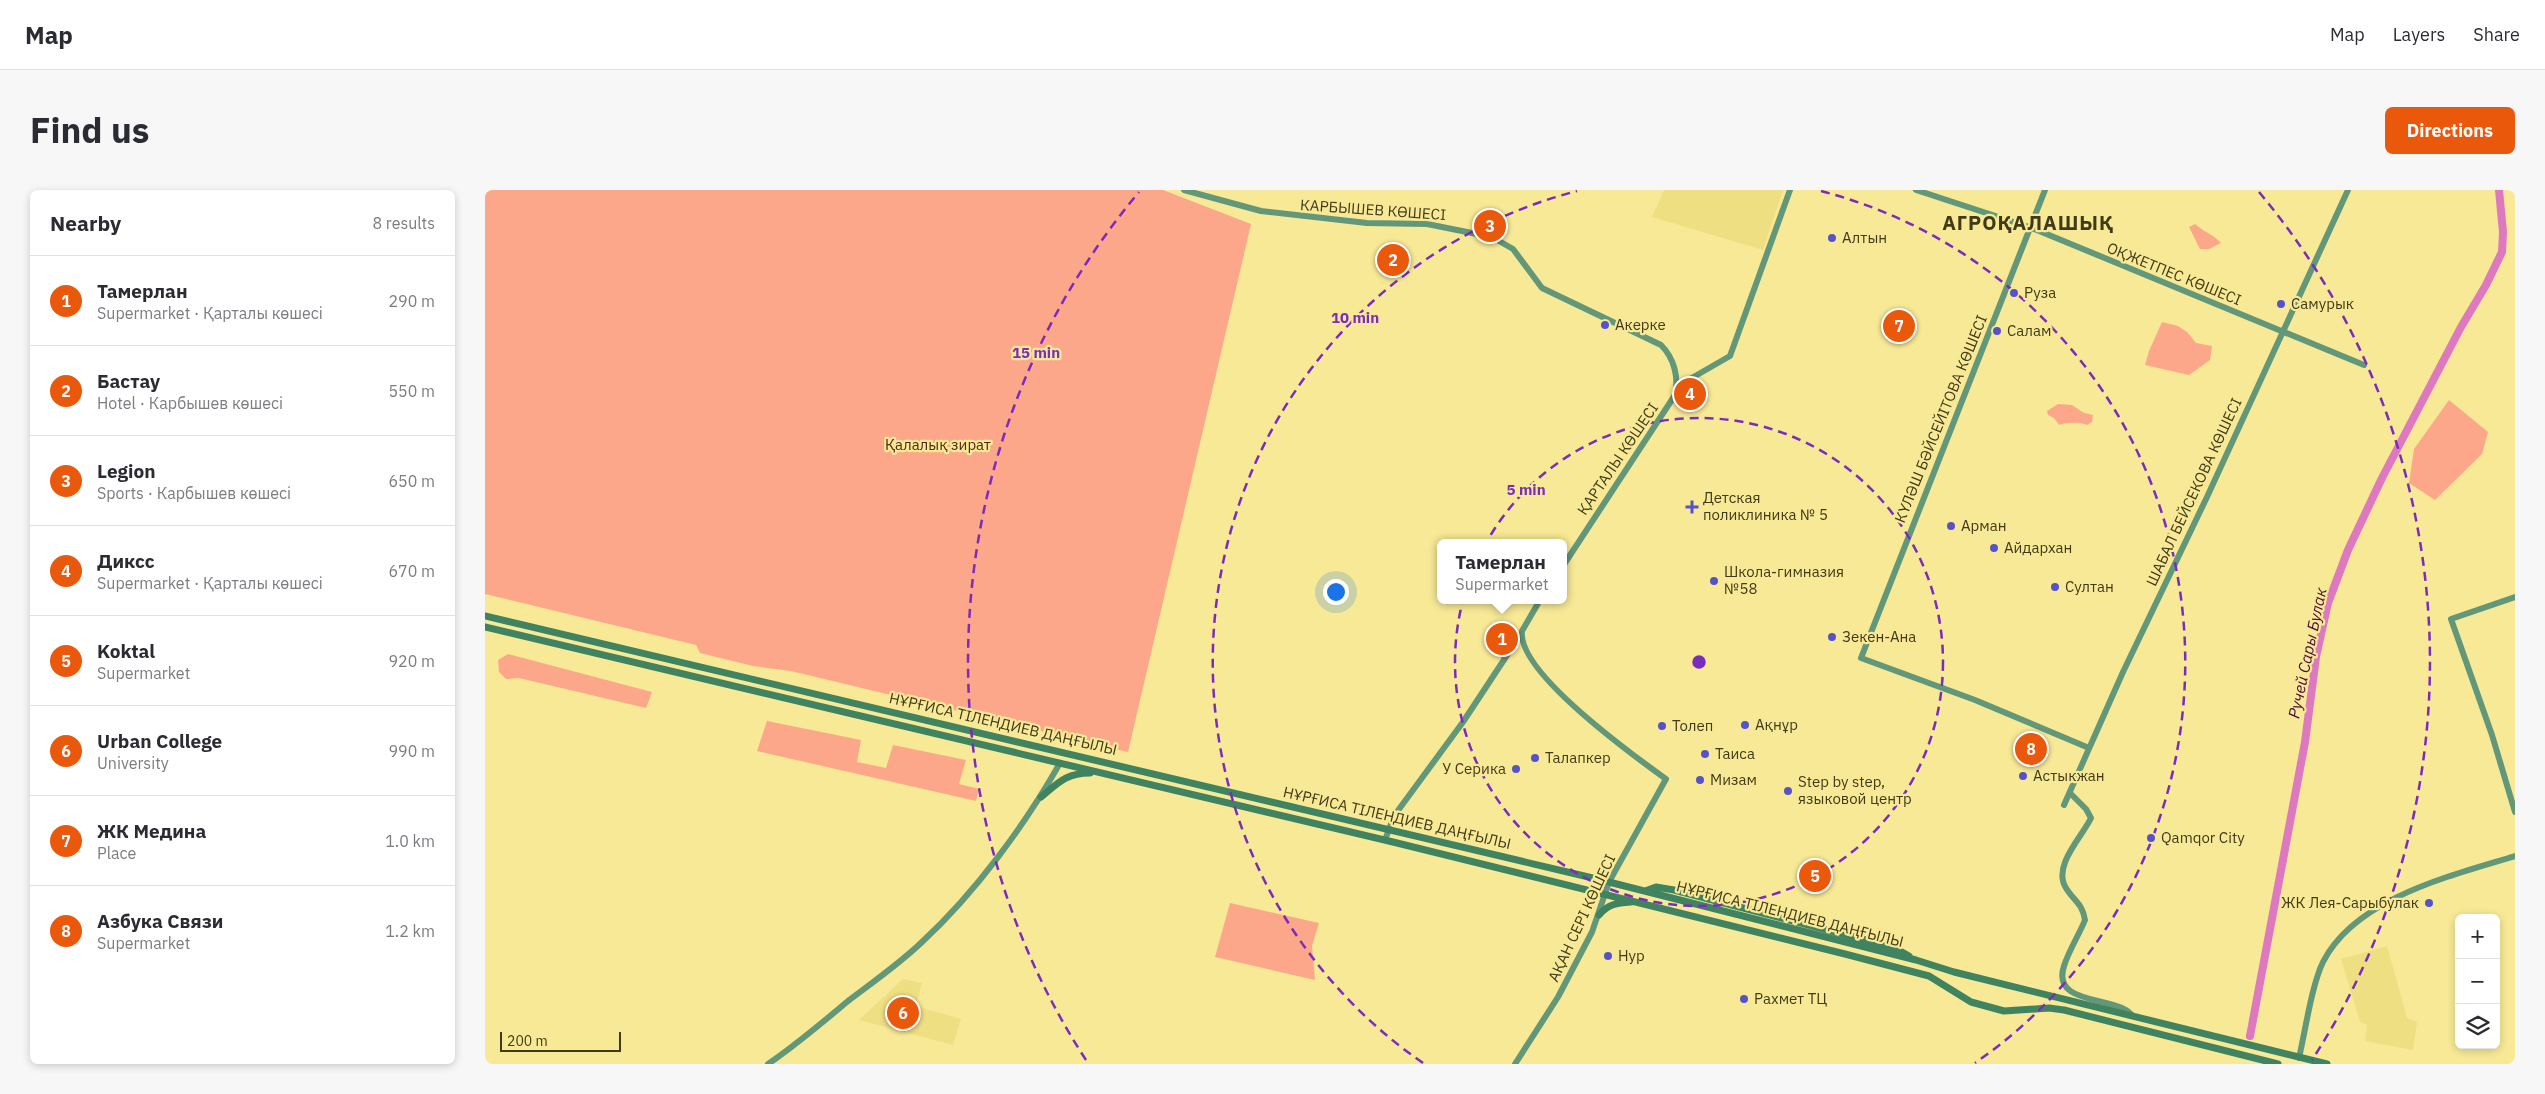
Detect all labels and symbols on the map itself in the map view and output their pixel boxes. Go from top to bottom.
street label: КАРБЫШЕВ КӨШЕСІ [1299,195,1447,224]
pin: 3 [1474,207,1506,245]
district label: АГРОҚАЛАШЫҚ [1942,209,2114,236]
place label: Алтын [1842,228,1887,247]
marker: Алтын [1826,232,1838,244]
street label: ОҚЖЕТПЕС КӨШЕСІ [2104,238,2244,309]
pin: 2 [1377,241,1409,279]
place label: Руза [2024,283,2056,302]
marker: Руза [2008,287,2020,299]
place label: Самурык [2291,294,2354,313]
marker: Самурык [2275,298,2287,310]
pin: 7 [1883,307,1915,345]
text: 10 min [1331,308,1379,327]
street label: КҮЛӘШ БӘЙСЕЙІТОВА КӨШЕСІ [1890,312,1991,525]
place label: Акерке [1615,315,1666,334]
marker: Акерке [1599,319,1611,331]
place label: Салам [2007,321,2051,340]
marker: Салам [1991,325,2003,337]
text: 15 min [1012,343,1060,362]
pin: 4 [1674,375,1706,413]
street label: ШАБАЛ БЕЙСЕКОВА КӨШЕСІ [2142,395,2246,589]
street label: ҚАРТАЛЫ КӨШЕСІ [1573,399,1662,519]
park label: Қалалық зират [885,435,991,454]
text: 5 min [1506,480,1546,499]
place label: Детская поликлиника № 5 [1703,488,1828,524]
marker: Детская поликлиника № 5 [1685,500,1699,514]
place label: Арман [1961,516,2007,535]
marker: Арман [1945,520,1957,532]
place label: Айдархан [2004,538,2072,557]
marker: Айдархан [1988,542,2000,554]
place label: Школа-гимназия №58 [1724,562,1844,598]
marker: Школа-гимназия №58 [1708,575,1720,587]
place label: Султан [2065,577,2114,596]
your location [1323,579,1349,605]
marker: Султан [2049,581,2061,593]
water label: Ручей Сары Булак [2283,585,2331,720]
pin: 1 [1486,620,1518,658]
place label: Зекен-Ана [1842,627,1916,646]
marker: Зекен-Ана [1826,631,1838,643]
centre of rings [1690,653,1708,671]
street label: НҰРҒИСА ТІЛЕНДИЕВ ДАҢҒЫЛЫ [887,688,1119,759]
place label: Ақнұр [1755,715,1798,734]
place label: Толеп [1672,716,1713,735]
marker: Ақнұр [1739,719,1751,731]
marker: Толеп [1656,720,1668,732]
pin: 8 [2015,730,2047,768]
place label: Таиса [1715,744,1755,763]
place label: Талапкер [1545,748,1611,767]
marker: Таиса [1699,748,1711,760]
marker: Талапкер [1529,752,1541,764]
place label: У Серика [1442,759,1506,778]
marker: У Серика [1510,763,1522,775]
place label: Астыкжан [2033,766,2105,785]
place label: Мизам [1710,770,1757,789]
marker: Астыкжан [2017,770,2029,782]
place label: Step by step, языковой центр [1798,772,1912,808]
marker: Мизам [1694,774,1706,786]
street label: НҰРҒИСА ТІЛЕНДИЕВ ДАҢҒЫЛЫ [1281,782,1513,853]
marker: Step by step, языковой центр [1782,785,1794,797]
place label: Qamqor City [2161,828,2245,847]
marker: Qamqor City [2145,832,2157,844]
street label: АҚАН СЕРІ КӨШЕСІ [1544,851,1619,985]
pin: 5 [1799,857,1831,895]
street label: НҰРҒИСА ТІЛЕНДИЕВ ДАҢҒЫЛЫ [1675,876,1906,951]
place label: ЖК Лея-Сарыбулак [2281,893,2419,912]
marker: ЖК Лея-Сарыбулак [2423,897,2435,909]
place label: Нур [1618,946,1645,965]
marker: Нур [1602,950,1614,962]
place label: Рахмет ТЦ [1754,989,1827,1008]
marker: Рахмет ТЦ [1738,993,1750,1005]
pin: 6 [887,994,919,1032]
scale bar [500,1029,621,1052]

